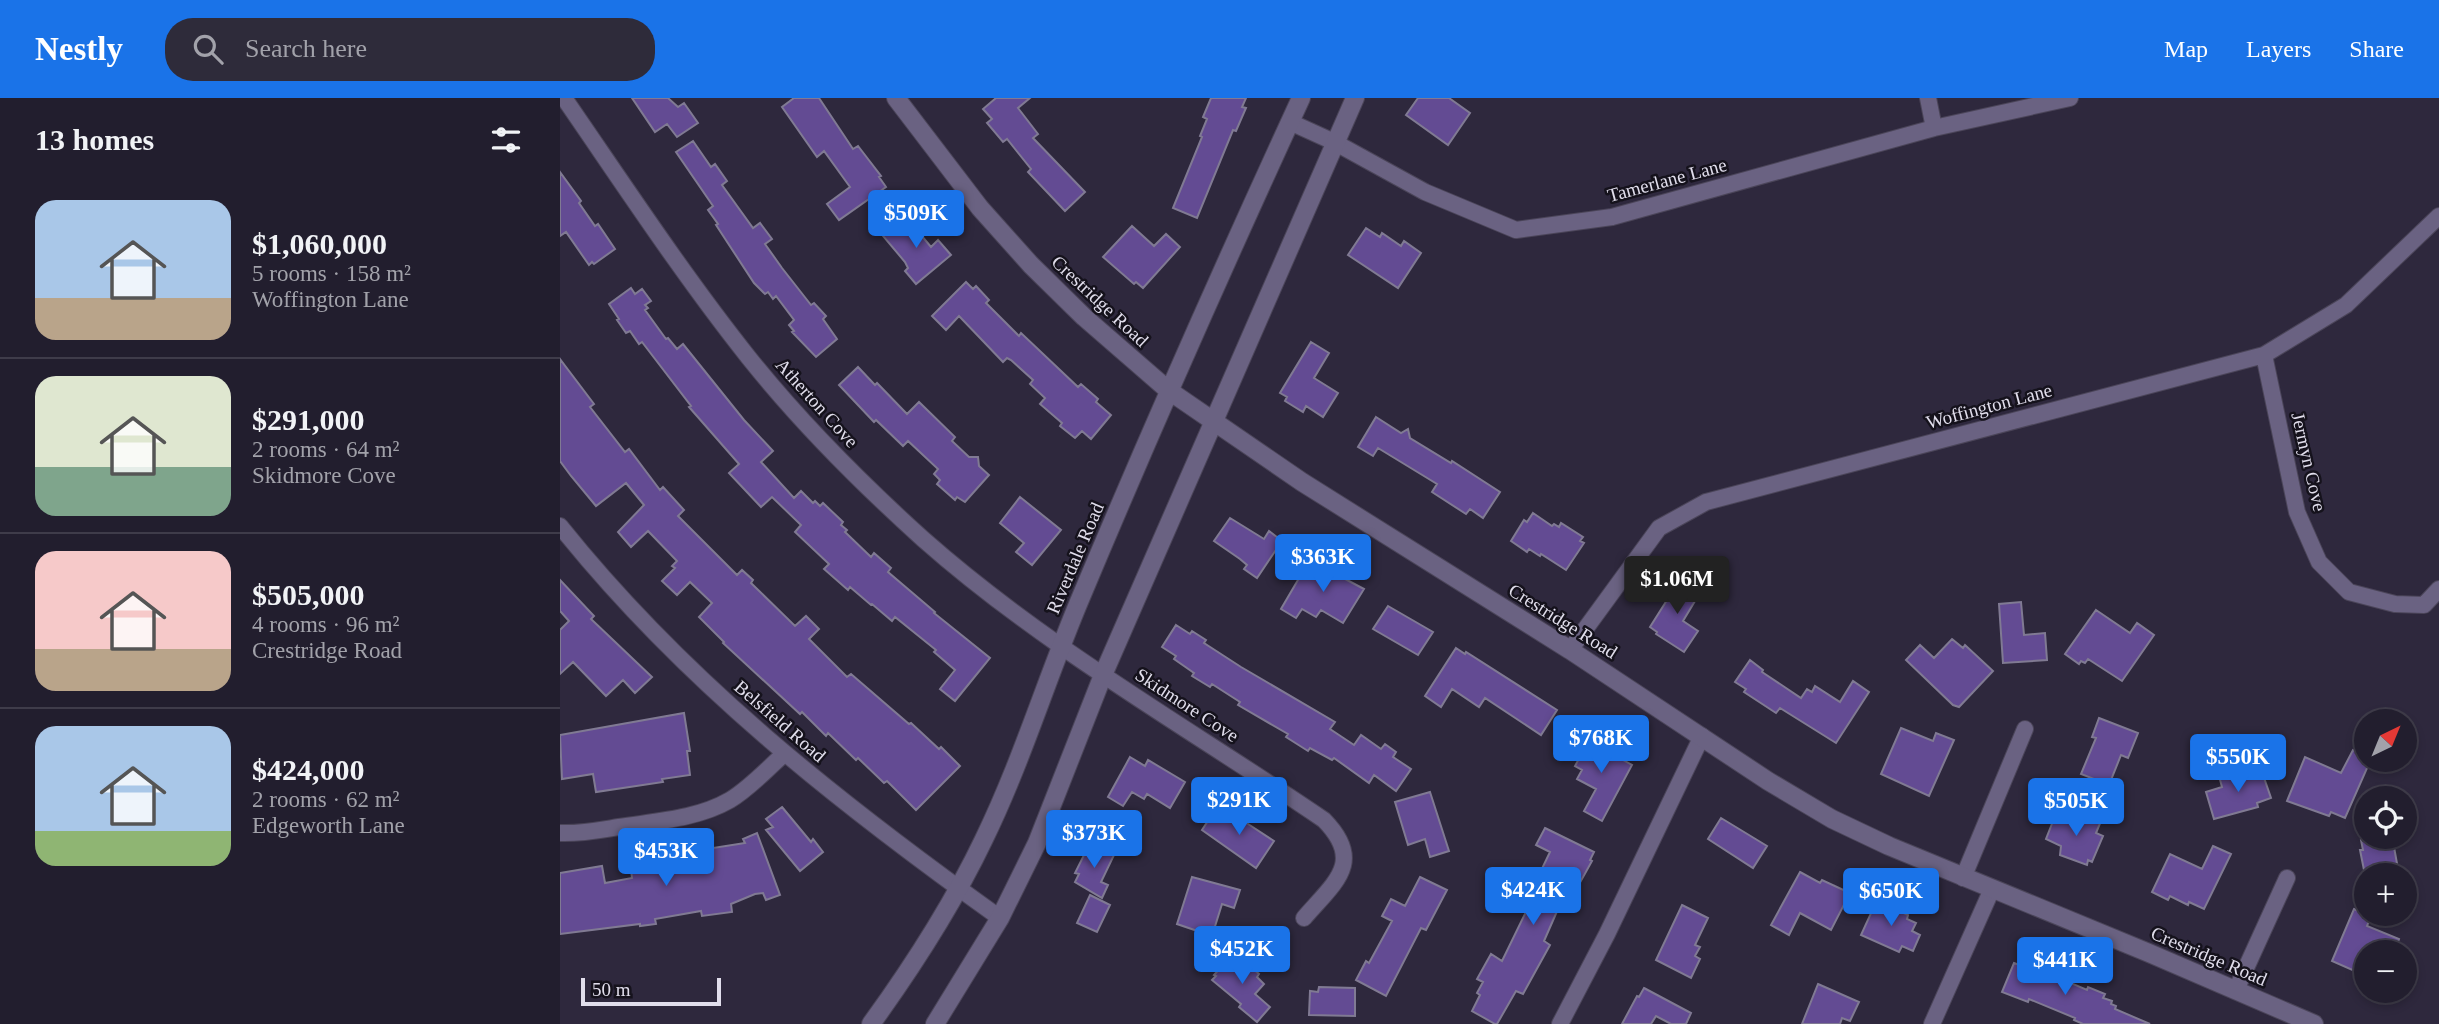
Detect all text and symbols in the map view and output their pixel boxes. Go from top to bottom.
search box [165,18,655,81]
icon: search [189,30,227,68]
text: Nestly [35,31,123,67]
text: Search here [245,34,367,63]
text: Map [2164,36,2208,62]
text: Layers [2246,36,2311,62]
text: Share [2349,36,2404,62]
icon: filters [487,121,525,159]
text: 13 homes [35,123,154,156]
street label: Tamerlane Lane [1605,154,1729,206]
pin: $509K [867,190,965,250]
text: $509K [884,200,948,225]
text: $1,060,000 [252,227,387,260]
icon: home [91,228,175,312]
street label: Crestridge Road [1047,251,1153,351]
text: 5 rooms · 158 m² [252,261,411,286]
text: Woffington Lane [252,287,409,312]
street label: Atherton Cove [772,354,862,452]
street label: Woffington Lane [1924,379,2054,433]
text: $291,000 [252,403,365,436]
icon: home [91,404,175,488]
street label: Jermyn Cove [2287,411,2331,513]
text: 2 rooms · 64 m² [252,437,399,462]
text: Skidmore Cove [252,463,396,488]
street label: Riverdale Road [1042,499,1108,617]
pin: $363K [1274,534,1372,594]
text: $363K [1291,544,1355,569]
pin: $1.06M [1620,556,1734,616]
text: $1.06M [1640,566,1714,591]
text: $505,000 [252,578,365,611]
icon: home [91,579,175,663]
street label: Crestridge Road [1505,579,1622,663]
text: 4 rooms · 96 m² [252,612,399,637]
text: Crestridge Road [252,638,402,663]
street label: Skidmore Cove [1131,664,1243,746]
street label: Belsfield Road [730,676,830,766]
north arrow [2354,709,2417,772]
map controls [2354,709,2417,1003]
pin: $768K [1552,716,1650,775]
text: $768K [1569,725,1633,750]
pin: $550K [2189,734,2287,794]
text: $550K [2206,744,2270,769]
text: $424,000 [252,753,365,786]
icon: home [91,754,175,838]
pin: $291K [1190,778,1288,837]
pin: $505K [2027,778,2125,838]
button: locate [2354,786,2417,849]
text: 2 rooms · 62 m² [252,787,399,812]
text: $291K [1207,787,1271,812]
text: $505K [2044,788,2108,813]
pin: $373K [1045,810,1143,870]
text: Edgeworth Lane [252,813,405,838]
text: $373K [1062,820,1126,845]
pin: $453K [617,828,715,888]
text: $453K [634,838,698,863]
button: + [2354,863,2417,926]
pin: $424K [1484,868,1582,927]
pin: $650K [1842,868,1940,928]
text: $424K [1501,877,1565,902]
text: $650K [1859,878,1923,903]
street label: Crestridge Road [2148,922,2271,990]
pin: $452K [1193,926,1291,986]
text: $452K [1210,936,1274,961]
pin: $441K [2016,937,2114,997]
button: − [2354,940,2417,1003]
text: $441K [2033,947,2097,972]
scale bar [581,975,721,1007]
text: 50 m [592,979,631,1000]

